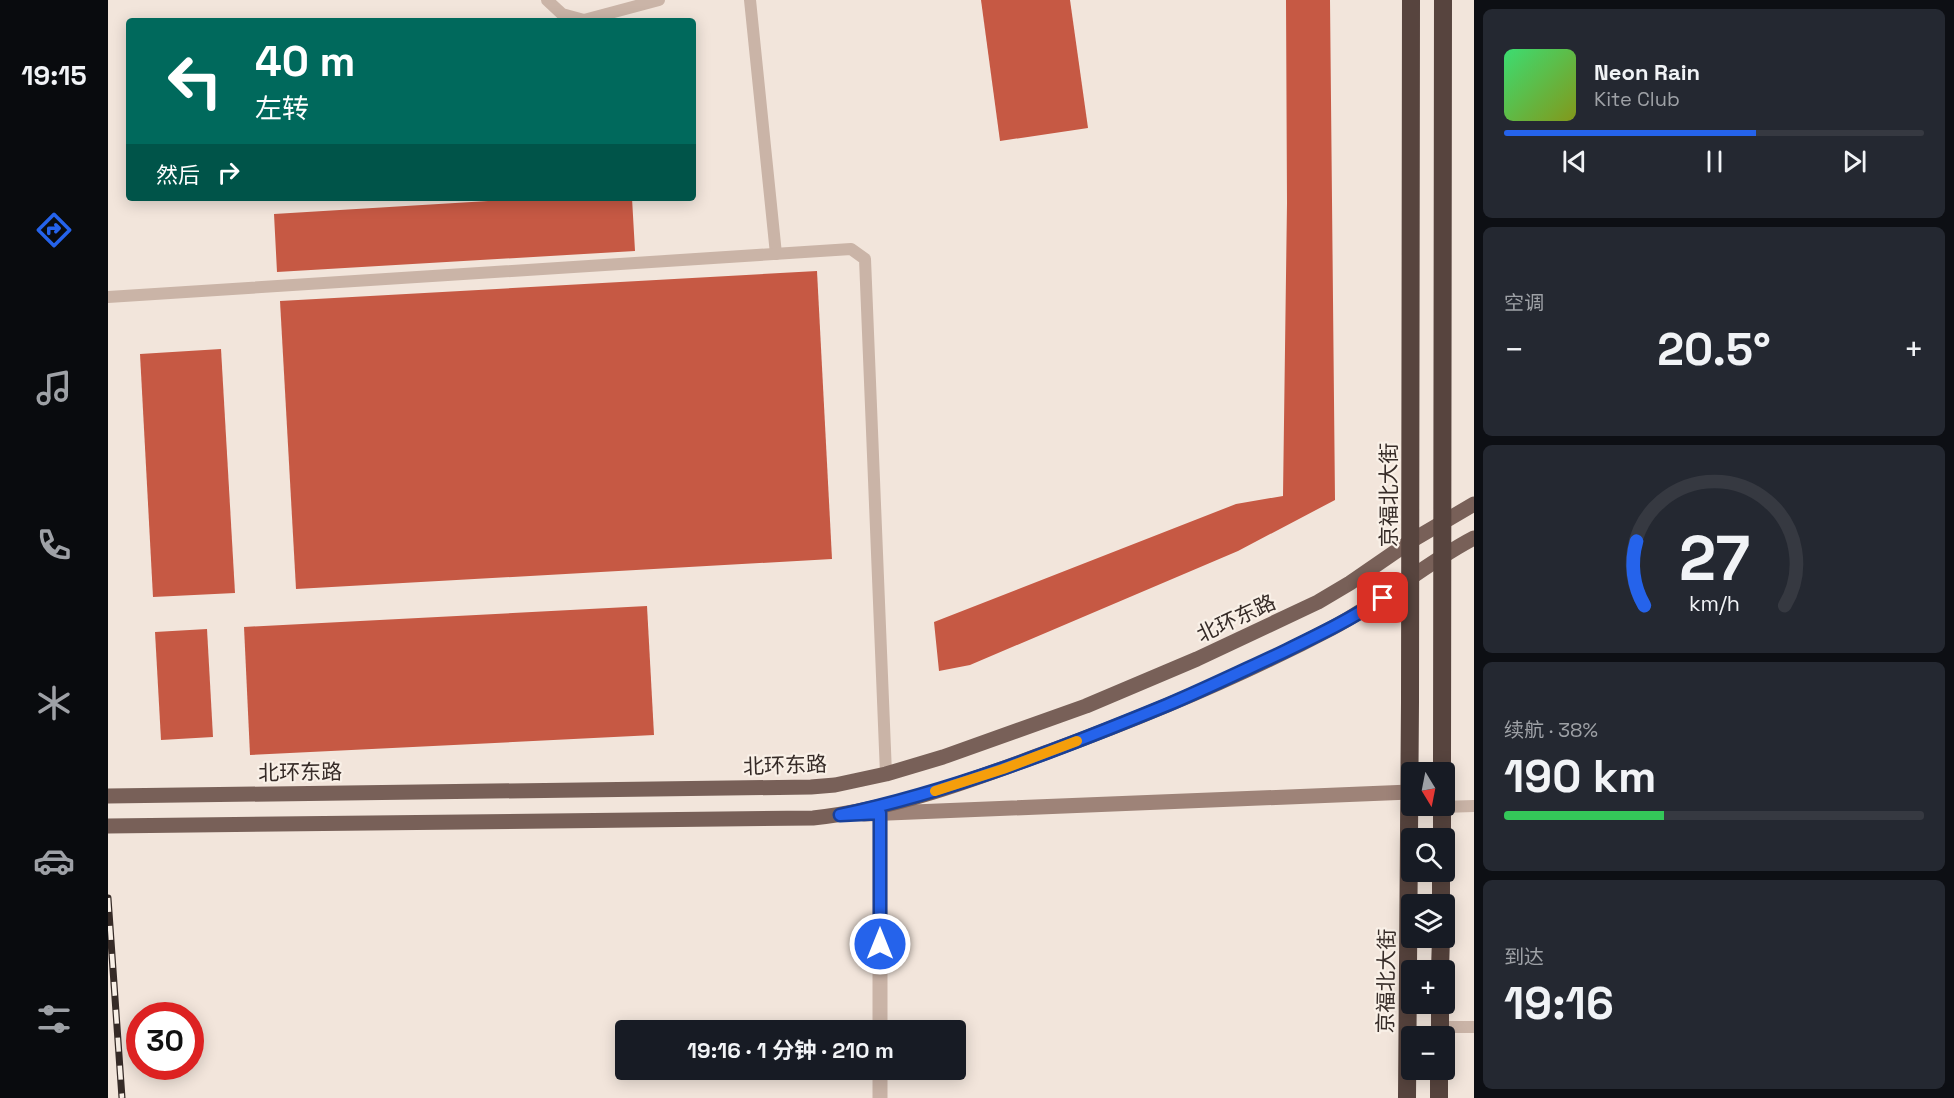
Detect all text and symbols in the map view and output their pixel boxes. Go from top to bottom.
text: 40 m [255,35,355,88]
icon: left [156,42,234,120]
text: 19:15 [21,58,87,93]
text: Neon Rain [1594,58,1700,86]
text: Kite Club [1594,86,1680,112]
text: 左转 [255,91,309,126]
icon: previous [1558,145,1591,178]
icon: pause [1698,145,1731,178]
icon: next [1838,145,1871,178]
icon: right [212,156,245,189]
text: 然后 [156,161,200,189]
icon: directions [33,209,75,251]
text: 空调 [1504,290,1544,316]
text: 20.5° [1657,321,1771,378]
text: − [1504,329,1524,371]
text: + [1904,329,1924,371]
icon: music [33,367,75,409]
street label: 京福北大街 [1375,443,1402,548]
text: 27 [1678,519,1750,598]
icon: phone [33,524,75,566]
pin [1357,572,1408,623]
icon: arrive [1366,581,1399,614]
street label: 北环东路 [1192,588,1280,648]
text: km/h [1688,590,1740,617]
icon: climate [33,682,75,724]
text: 续航 · 38% [1504,717,1598,743]
text: 190 km [1504,748,1657,805]
street label: 北环东路 [743,750,827,780]
street label: 北环东路 [258,758,342,786]
north arrow [1401,762,1455,816]
map controls [1401,762,1455,1080]
button: search [1401,828,1455,882]
icon: car [33,840,75,882]
button: layers [1401,894,1455,948]
position arrow [848,912,912,976]
street label: 京福北大街 [1372,928,1400,1034]
text: 到达 [1504,944,1544,970]
button: + [1401,960,1455,1014]
text: 19:16 [1504,975,1614,1032]
icon: filters [33,998,75,1040]
speed limit sign: 30 [126,1002,204,1080]
button: − [1401,1026,1455,1080]
text: 19:16 · 1 分钟 · 210 m [687,1036,894,1064]

